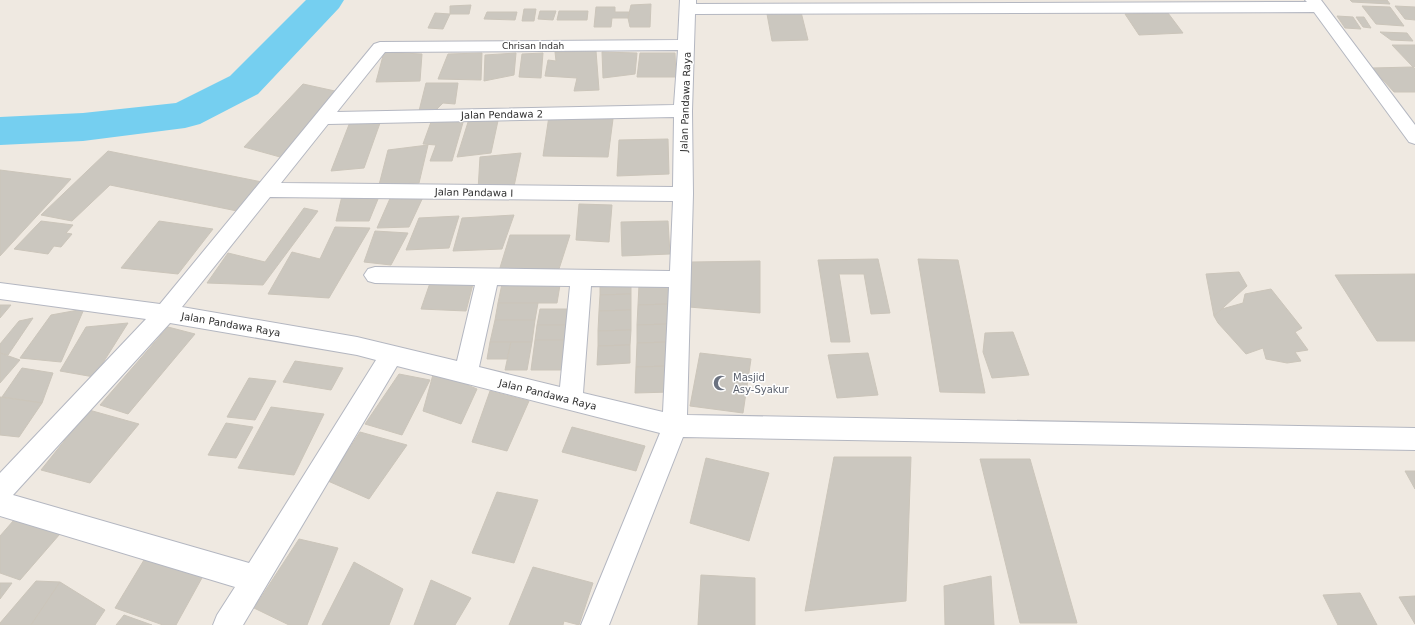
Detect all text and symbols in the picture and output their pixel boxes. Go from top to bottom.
street label: Chrisan Indah [502,41,564,51]
street label: Jalan Pandawa Raya [678,52,693,153]
street label: Jalan Pendawa 2 [460,108,543,121]
street label: Jalan Pandawa I [434,186,513,199]
street label: Jalan Pandawa Raya [180,310,281,339]
place label: Masjid Asy-Syakur [733,372,790,395]
mosque icon: Masjid Asy-Syakur [712,374,730,392]
street label: Jalan Pandawa Raya [497,377,598,412]

